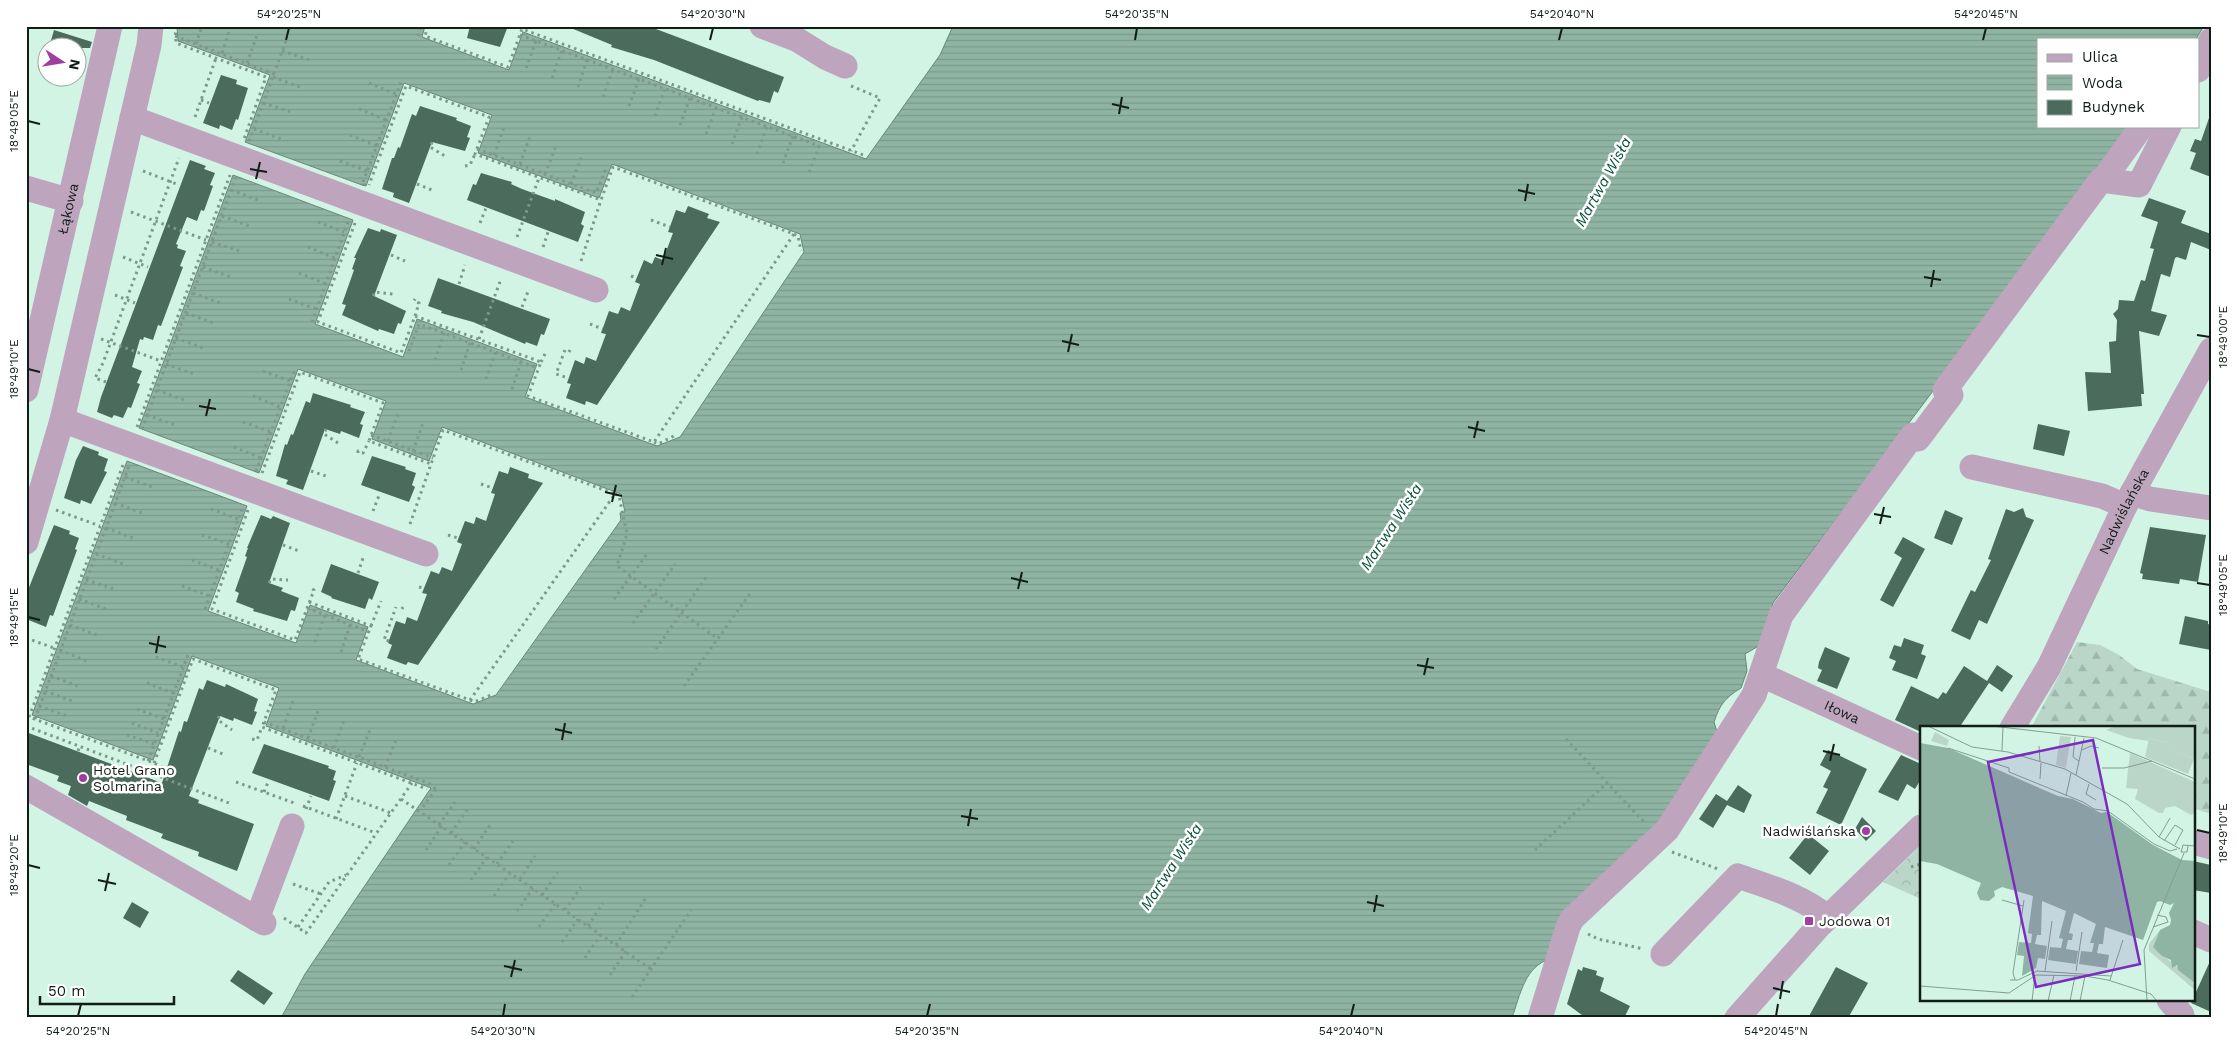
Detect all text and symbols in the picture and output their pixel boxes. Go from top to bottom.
text: 54°20'25"N [257,7,321,21]
text: 54°20'30"N [680,7,746,21]
text: 54°20'35"N [1105,7,1169,21]
text: 54°20'40"N [1530,7,1594,21]
text: 54°20'45"N [1954,7,2018,21]
north arrow [38,38,88,88]
legend [2037,38,2200,128]
text: Ulica [2082,48,2119,66]
text: N [66,58,84,71]
text: Woda [2082,74,2123,92]
text: 18°49'05"E [7,90,21,152]
text: Budynek [2082,98,2145,116]
water label: Martwa Wisła [1571,134,1635,230]
street label: Łąkowa [54,182,81,236]
text: 18°49'00"E [2216,306,2230,368]
text: 18°49'10"E [7,339,21,399]
street label: Nadwiślańska [2095,466,2152,557]
water label: Martwa Wisła [1356,480,1426,574]
text: 18°49'05"E [2216,554,2230,616]
text: 18°49'15"E [7,587,21,647]
street label: Iłowa [1822,697,1862,727]
inset map [1920,726,2194,1002]
place label: Hotel Grano Solmarina [93,762,175,794]
marker: Hotel Grano Solmarina [77,772,89,784]
text: 18°49'10"E [2216,803,2230,863]
water label: Martwa Wisła [1136,820,1206,914]
place label: Nadwiślańska [1762,823,1856,839]
marker: Nadwiślańska [1860,825,1872,837]
text: 18°49'20"E [7,834,21,896]
place label: Jodowa 01 [1819,913,1890,929]
marker: Jodowa 01 [1803,915,1815,927]
scale bar [40,974,174,1006]
text: 50 m [48,982,85,1000]
text: 54°20'25"N [46,1024,110,1038]
text: 54°20'30"N [470,1024,536,1038]
text: 54°20'35"N [895,1024,959,1038]
text: 54°20'40"N [1319,1024,1383,1038]
text: 54°20'45"N [1744,1024,1808,1038]

